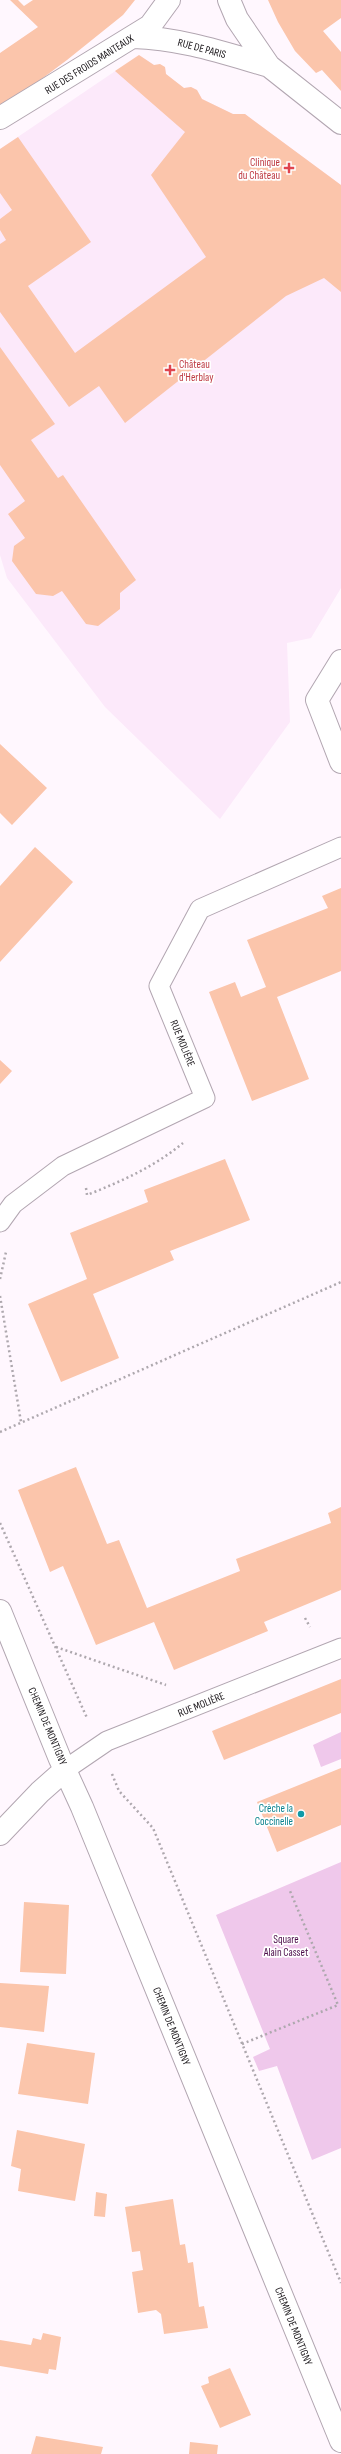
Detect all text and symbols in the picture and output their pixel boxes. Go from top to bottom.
street label: RUE DES FROIDS MANTEAUX [42,32,136,97]
street label: RUE DE PARIS [176,36,228,61]
place label: Clinique du Château [238,156,280,182]
marker: Clinique du Château [283,162,295,174]
place label: Château d'Herblay [179,358,214,384]
marker: Château d'Herblay [164,364,176,376]
street label: RUE MOLIÈRE [167,1018,198,1068]
street label: CHEMIN DE MONTIGNY [25,1685,70,1767]
street label: RUE MOLIÈRE [176,1689,226,1720]
place label: Crèche la Coccinelle [255,1802,293,1828]
marker: Crèche la Coccinelle [296,1809,306,1819]
park label: Square Alain Casset [263,1933,309,1959]
street label: CHEMIN DE MONTIGNY [150,1985,193,2068]
street label: CHEMIN DE MONTIGNY [272,2285,315,2368]

